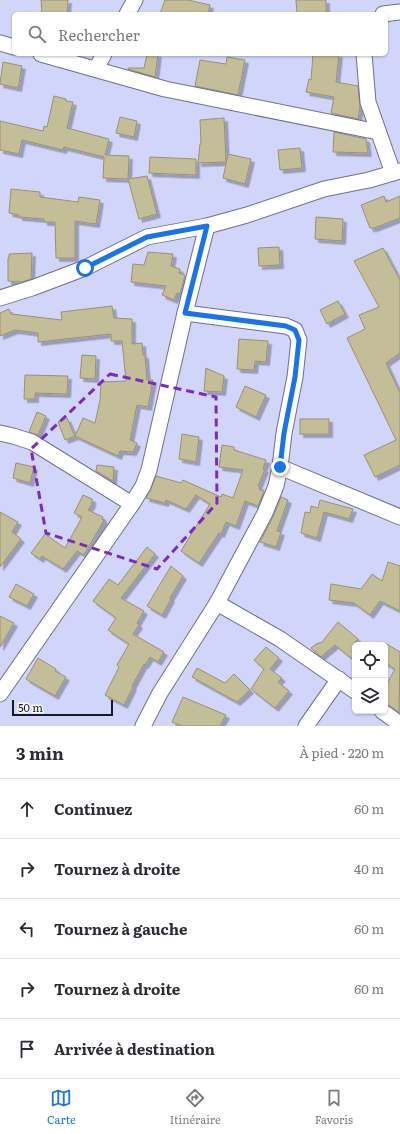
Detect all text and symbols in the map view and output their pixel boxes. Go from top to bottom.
search box [12,12,388,56]
icon: search [26,23,48,45]
text: Rechercher [58,23,140,46]
route start [76,259,94,277]
route end [271,458,289,476]
map controls [352,642,388,714]
button: locate [352,642,388,678]
button: layers [352,678,388,714]
scale bar [12,698,113,717]
text: 50 m [18,699,43,715]
text: 3 min [16,740,64,765]
text: À pied · 220 m [299,743,384,762]
text: Continuez [54,797,132,820]
icon: ahead [16,798,38,820]
text: 60 m [354,799,384,818]
text: Tournez à droite [54,857,180,880]
icon: right [16,858,38,880]
text: 40 m [354,859,384,878]
text: Tournez à gauche [54,917,187,940]
icon: left [16,918,38,940]
text: 60 m [354,919,384,938]
text: Tournez à droite [54,977,180,1000]
icon: right [16,978,38,1000]
text: 60 m [354,979,384,998]
text: Arrivée à destination [54,1037,215,1060]
icon: arrive [16,1038,38,1060]
tab: Carte [47,1087,76,1127]
tab: Itinéraire [170,1087,221,1127]
tab: Favoris [315,1087,353,1127]

